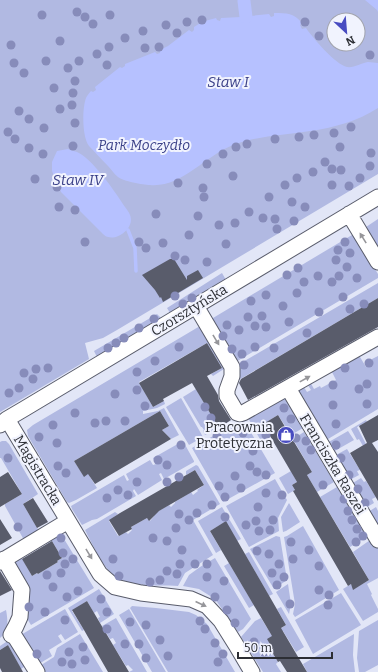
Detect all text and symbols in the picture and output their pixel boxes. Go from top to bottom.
north arrow [326,12,366,52]
text: N [343,33,357,48]
water label: Staw I [207,73,250,91]
park label: Park Moczydło [98,137,190,154]
water label: Staw IV [52,171,106,189]
one-way arrow [360,232,367,244]
street label: Czorsztyńska [148,281,231,340]
one-way arrow [212,334,219,346]
one-way arrow [299,375,311,382]
street label: Franciszka Raszei [296,411,369,518]
place label: Pracownia Protetyczna [196,419,273,452]
shop icon: Pracownia Protetyczna [276,425,296,445]
street label: Magistracka [10,432,65,509]
one-way arrow [85,549,92,560]
one-way arrow [195,601,207,607]
scale bar [238,634,332,660]
text: 50 m [244,641,273,655]

